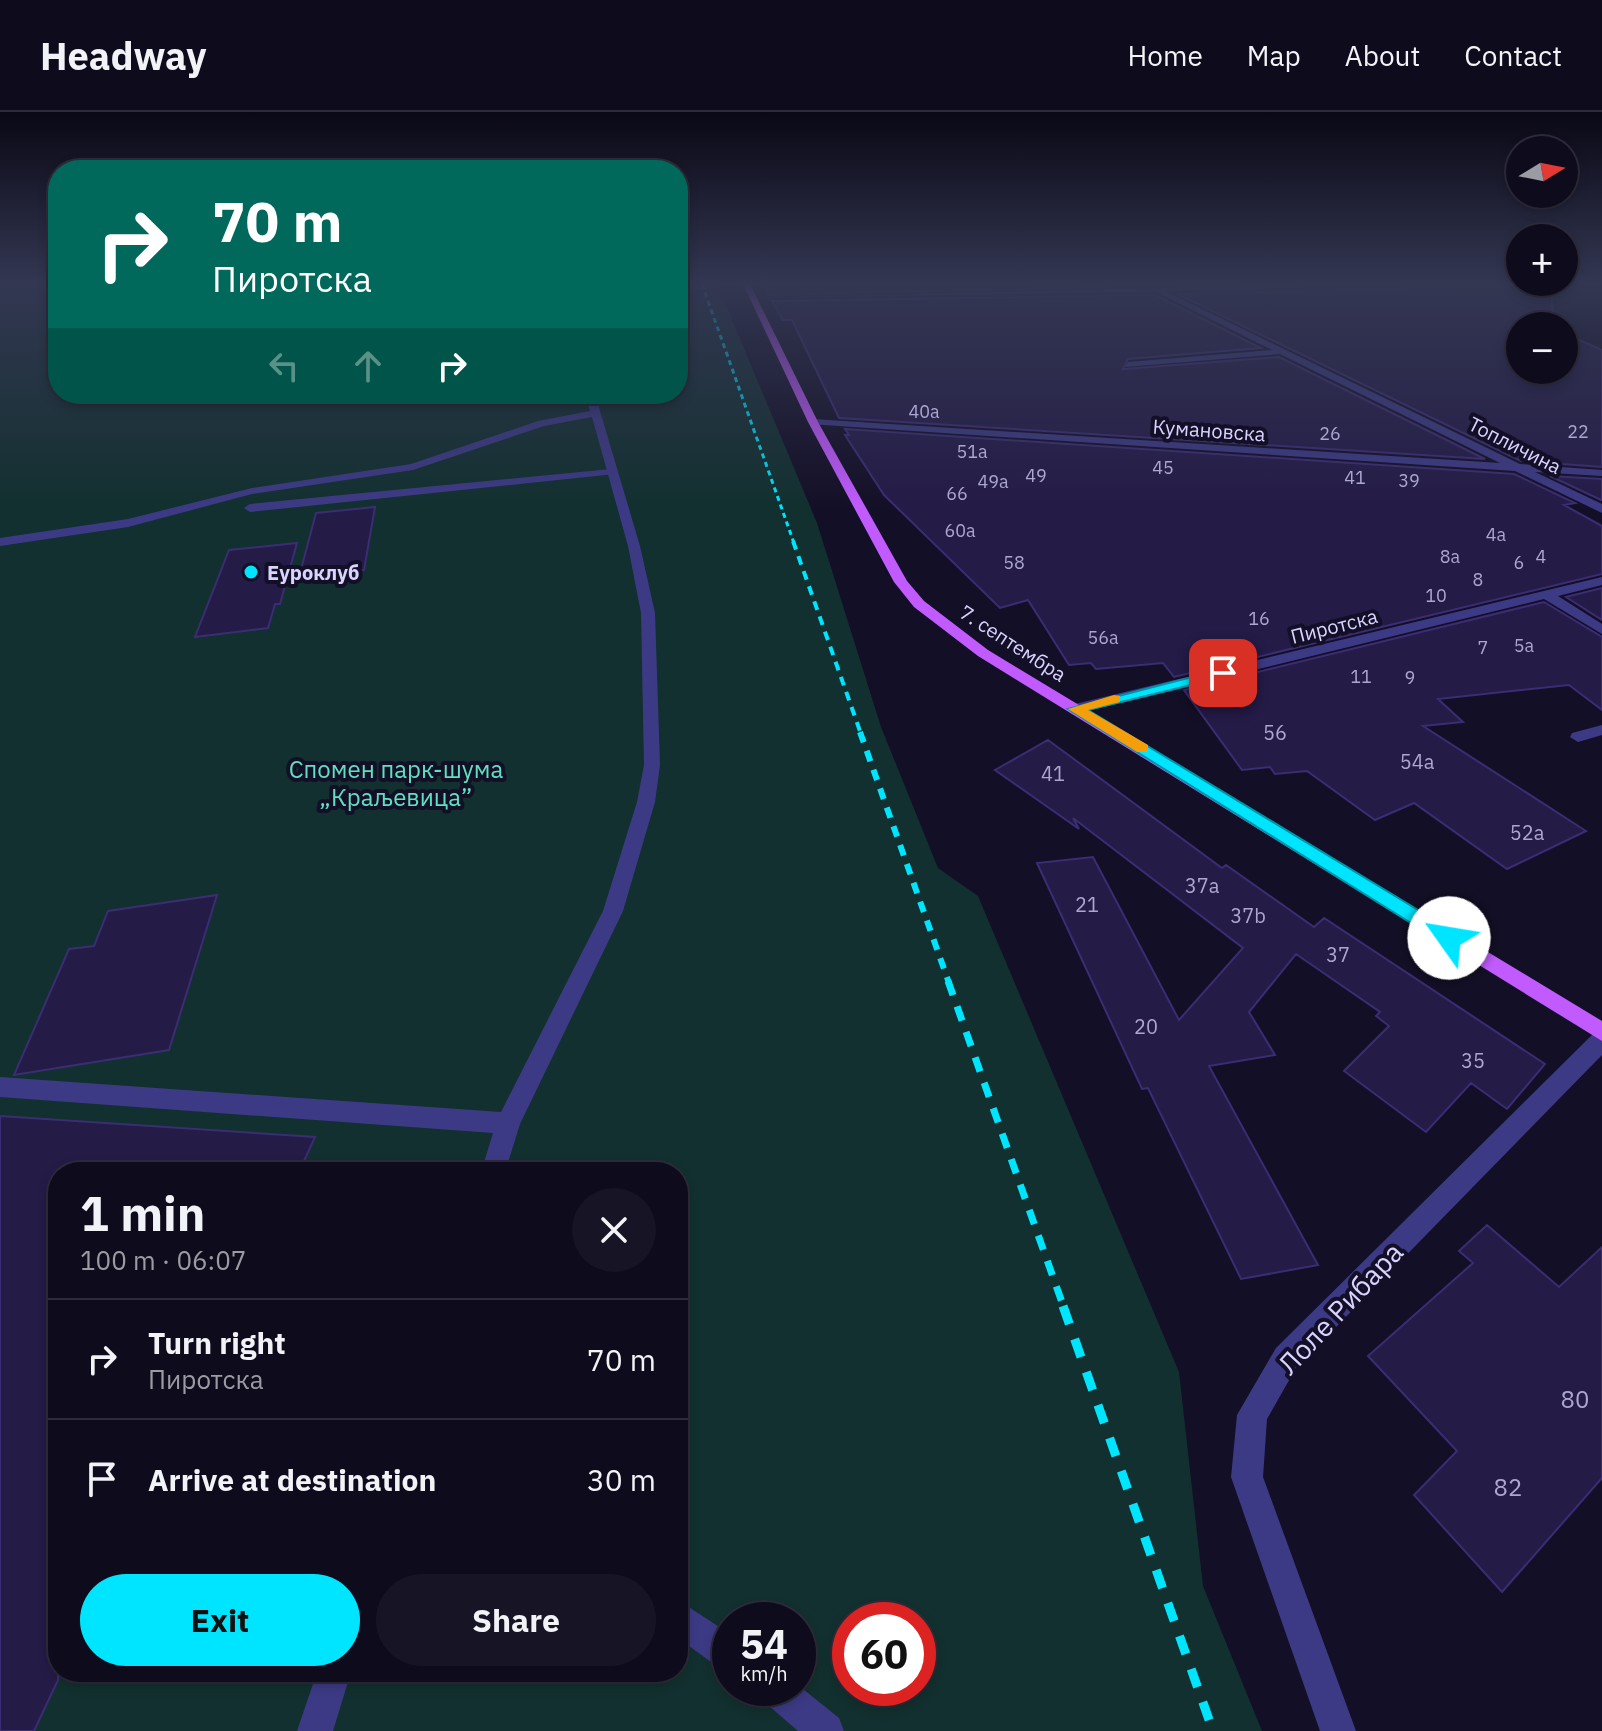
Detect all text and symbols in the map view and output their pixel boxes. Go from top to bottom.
text: Headway [40,31,207,80]
text: Home [1127,37,1203,74]
text: Map [1247,37,1301,74]
text: About [1345,37,1420,74]
text: Contact [1464,37,1562,74]
north arrow [1506,136,1578,208]
map controls [1506,136,1578,384]
text: 70 m [212,185,342,257]
icon: right [80,192,184,296]
button: + [1506,224,1578,296]
text: Пиротска [212,255,372,302]
button: − [1506,312,1578,384]
icon: left [262,344,306,388]
icon: ahead [346,344,390,388]
icon: right [430,344,474,388]
house number: 40a [908,400,940,423]
street label: Топличина [1464,410,1566,480]
street label: Кумановска [1152,413,1267,447]
house number: 22 [1567,420,1589,443]
house number: 26 [1319,422,1341,445]
house number: 51a [956,440,988,463]
house number: 45 [1152,456,1174,479]
house number: 49 [1025,464,1047,487]
house number: 41 [1344,466,1366,489]
house number: 39 [1398,469,1420,492]
house number: 49a [977,470,1009,493]
house number: 66 [946,482,968,505]
house number: 60a [944,519,976,542]
house number: 4a [1486,523,1507,546]
house number: 8a [1440,545,1461,568]
house number: 4 [1536,545,1547,568]
house number: 58 [1003,551,1025,574]
house number: 6 [1514,551,1524,574]
place label: Еуроклуб [267,559,359,586]
marker: Еуроклуб [242,563,260,581]
house number: 8 [1473,568,1483,591]
house number: 10 [1425,584,1447,607]
street label: 7. септембра [954,598,1072,688]
street label: Пиротска [1288,602,1381,650]
house number: 16 [1248,607,1270,630]
house number: 56a [1087,626,1119,649]
house number: 5a [1514,634,1535,657]
house number: 7 [1478,636,1488,659]
pin [1189,639,1257,707]
icon: arrive [1201,651,1245,695]
house number: 11 [1350,665,1372,688]
house number: 9 [1405,666,1415,689]
house number: 56 [1263,719,1287,746]
house number: 54a [1400,748,1435,775]
park label: Спомен парк-шума „Краљевица” [289,753,503,813]
house number: 41 [1041,760,1065,787]
house number: 52a [1510,819,1545,846]
house number: 37a [1185,872,1220,899]
house number: 21 [1075,891,1099,918]
position arrow [1407,896,1491,980]
house number: 37b [1230,902,1266,929]
house number: 37 [1326,941,1350,968]
house number: 20 [1134,1013,1158,1040]
house number: 35 [1461,1047,1485,1074]
text: 1 min [80,1182,205,1244]
button: close [572,1188,656,1272]
street label: Лоле Рибара [1269,1234,1411,1382]
text: 100 m · 06:07 [80,1243,246,1277]
text: Turn right [148,1323,286,1362]
icon: right [80,1337,124,1381]
text: 70 m [587,1340,656,1379]
text: Пиротска [148,1362,264,1396]
house number: 80 [1561,1383,1589,1415]
icon: arrive [80,1457,124,1501]
text: Arrive at destination [148,1460,436,1499]
text: 30 m [587,1460,656,1499]
house number: 82 [1494,1471,1522,1503]
button: Exit [80,1574,360,1666]
button: Share [376,1574,656,1666]
speed limit sign: 60 [832,1602,936,1706]
text: 54 [740,1618,788,1670]
text: km/h [740,1660,788,1687]

